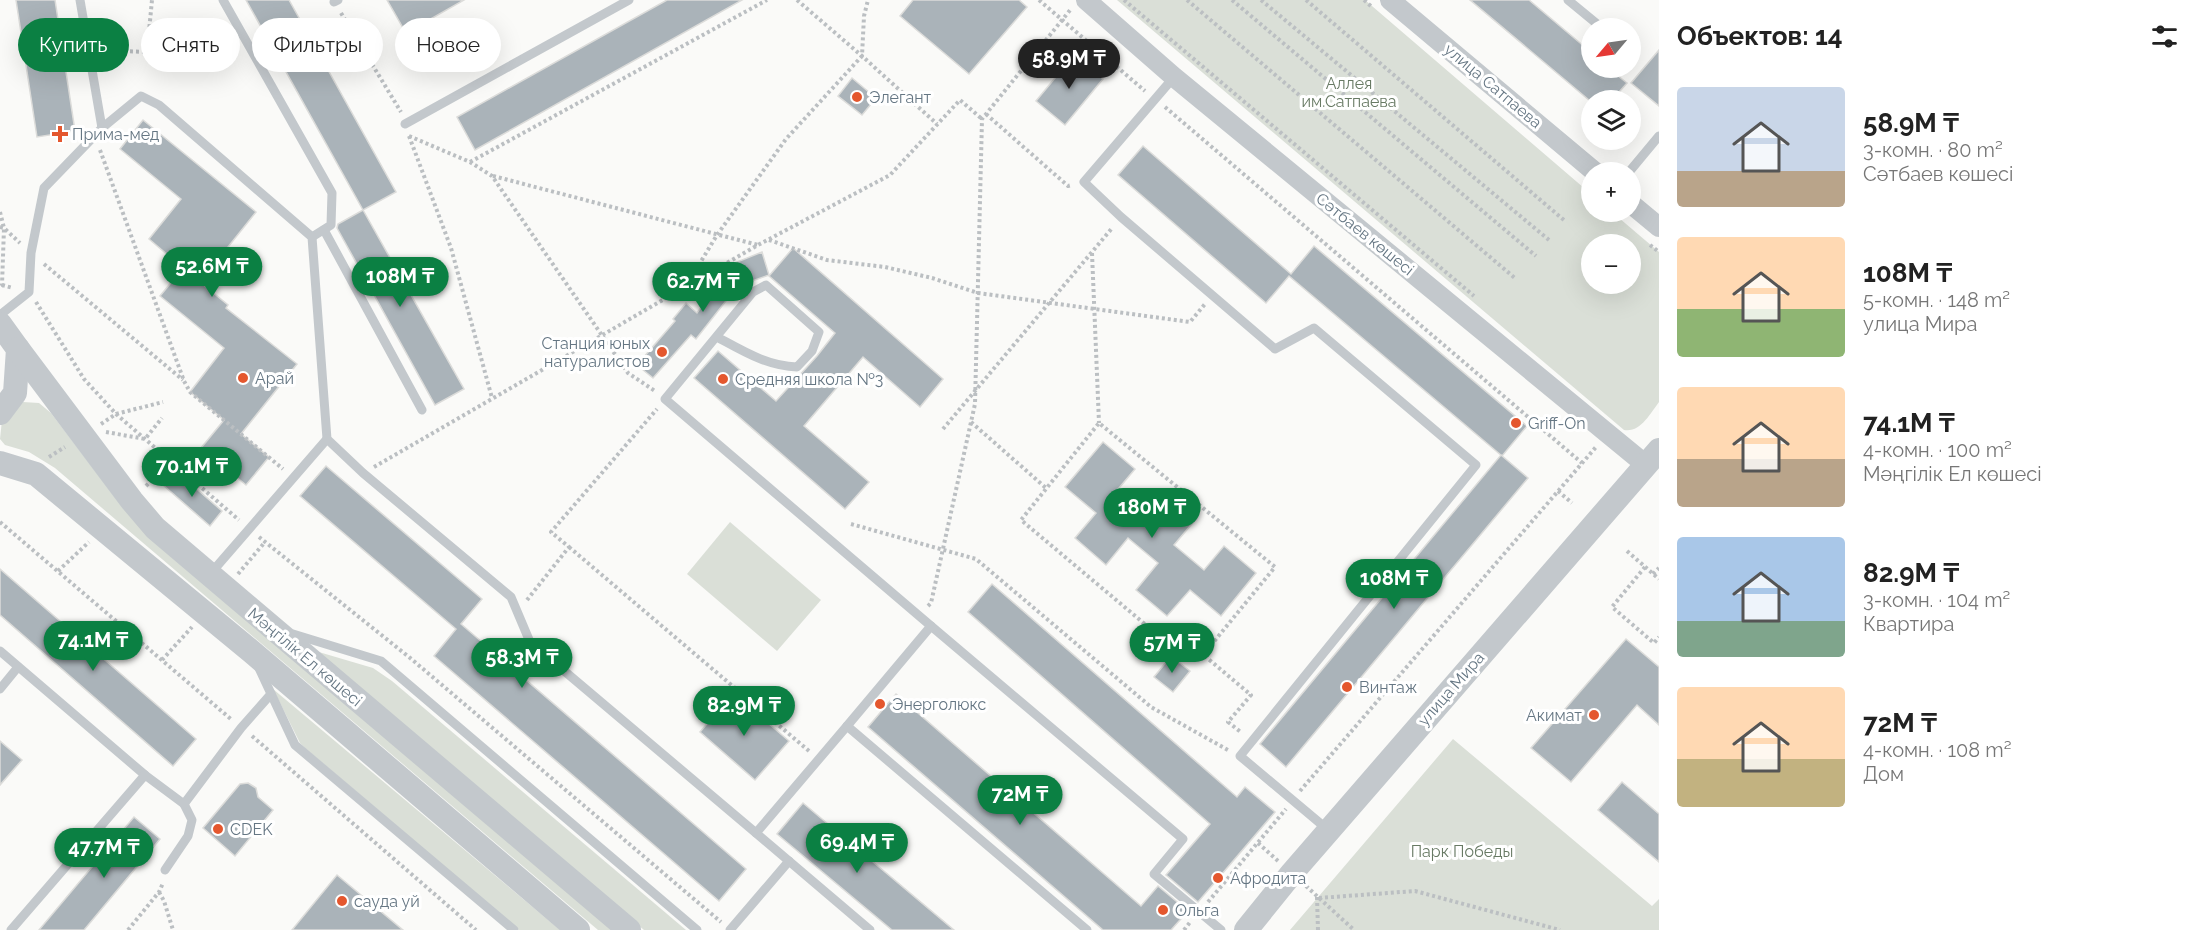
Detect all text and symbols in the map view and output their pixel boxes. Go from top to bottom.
chip: Купить [18,18,129,72]
chip: Снять [141,18,240,72]
chip: Фильтры [252,18,383,72]
chip: Новое [395,18,501,72]
north arrow [1581,18,1641,78]
map controls [1581,18,1641,294]
icon: filters [2148,20,2181,53]
text: Объектов: 14 [1677,21,1843,51]
pin: 58.9M ₸ [1014,39,1124,90]
street label: улица Сатпаева [1441,40,1545,132]
text: 58.9M ₸ [1032,46,1106,70]
park label: Аллея им.Сатпаева [1301,74,1397,111]
place label: Элегант [869,88,931,107]
marker: Элегант [850,90,864,104]
button: layers [1581,90,1641,150]
text: 58.9M ₸ [1863,108,1959,138]
icon: home [1725,111,1797,183]
place label: Прима-мед [72,125,159,144]
marker: Прима-мед [53,127,67,141]
text: 3-комн. · 80 m² [1863,138,2003,162]
button: + [1581,162,1641,222]
text: Сәтбаев көшесі [1863,162,2013,186]
street label: Сәтбаев көшесі [1312,189,1418,279]
button: − [1581,234,1641,294]
pin: 52.6M ₸ [157,247,267,298]
text: 52.6M ₸ [175,254,249,278]
pin: 108M ₸ [351,257,449,308]
text: 108M ₸ [1863,258,1952,288]
icon: home [1725,261,1797,333]
pin: 62.7M ₸ [648,262,758,313]
text: 108M ₸ [366,264,434,288]
text: 62.7M ₸ [666,269,740,293]
text: 5-комн. · 148 m² [1863,288,2010,312]
text: улица Мира [1863,312,1977,336]
place label: Станция юных натуралистов [542,334,650,371]
marker: Станция юных натуралистов [655,345,669,359]
place label: Арай [255,369,294,388]
place label: Средняя школа №3 [735,370,883,389]
marker: Арай [236,371,250,385]
marker: Средняя школа №3 [716,372,730,386]
text: 74.1M ₸ [1863,408,1955,438]
icon: home [1725,411,1797,483]
place label: Griff-On [1528,414,1586,433]
marker: Griff-On [1509,416,1523,430]
text: 4-комн. · 100 m² [1863,438,2012,462]
pin: 70.1M ₸ [137,447,247,498]
text: 70.1M ₸ [156,454,228,478]
text: Мәңгілік Ел көшесі [1863,462,2042,486]
pin: 180M ₸ [1103,488,1201,539]
text: 180M ₸ [1118,495,1186,519]
text: 82.9M ₸ [1863,558,1959,588]
pin: 108M ₸ [1345,559,1443,610]
icon: home [1725,561,1797,633]
text: 108M ₸ [1360,566,1428,590]
text: 3-комн. · 104 m² [1863,588,2010,612]
street label: Мәңгілік Ел көшесі [244,604,366,710]
text: Квартира [1863,612,1954,636]
pin: 74.1M ₸ [38,621,148,672]
pin: 57M ₸ [1130,623,1214,674]
text: 74.1M ₸ [58,628,128,652]
text: 57M ₸ [1144,630,1200,654]
pin: 58.3M ₸ [467,638,577,689]
text: 58.3M ₸ [485,645,559,669]
street label: улица Мира [1414,648,1488,730]
place label: Винтаж [1359,678,1418,697]
marker: Винтаж [1340,680,1354,694]
pin: 82.9M ₸ [689,686,799,737]
text: 82.9M ₸ [707,693,781,717]
place label: Энерголюкс [892,695,986,714]
marker: Энерголюкс [873,697,887,711]
place label: Акимат [1526,706,1582,725]
marker: Акимат [1587,708,1601,722]
text: 72M ₸ [1863,708,1937,738]
icon: home [1725,711,1797,783]
text: 4-комн. · 108 m² [1863,738,2011,762]
text: Дом [1863,762,1904,786]
pin: 72M ₸ [978,775,1062,826]
text: 72M ₸ [992,782,1048,806]
place label: CDEK [230,820,273,839]
marker: CDEK [211,822,225,836]
pin: 69.4M ₸ [802,823,912,874]
pin: 47.7M ₸ [49,828,159,879]
text: 69.4M ₸ [820,830,894,854]
text: 47.7M ₸ [68,835,140,859]
park label: Парк Победы [1411,842,1513,861]
place label: Афродита [1230,869,1306,888]
marker: Афродита [1211,871,1225,885]
place label: сауда уй [354,892,420,911]
marker: сауда уй [335,894,349,908]
place label: Ольга [1175,901,1219,920]
marker: Ольга [1156,903,1170,917]

